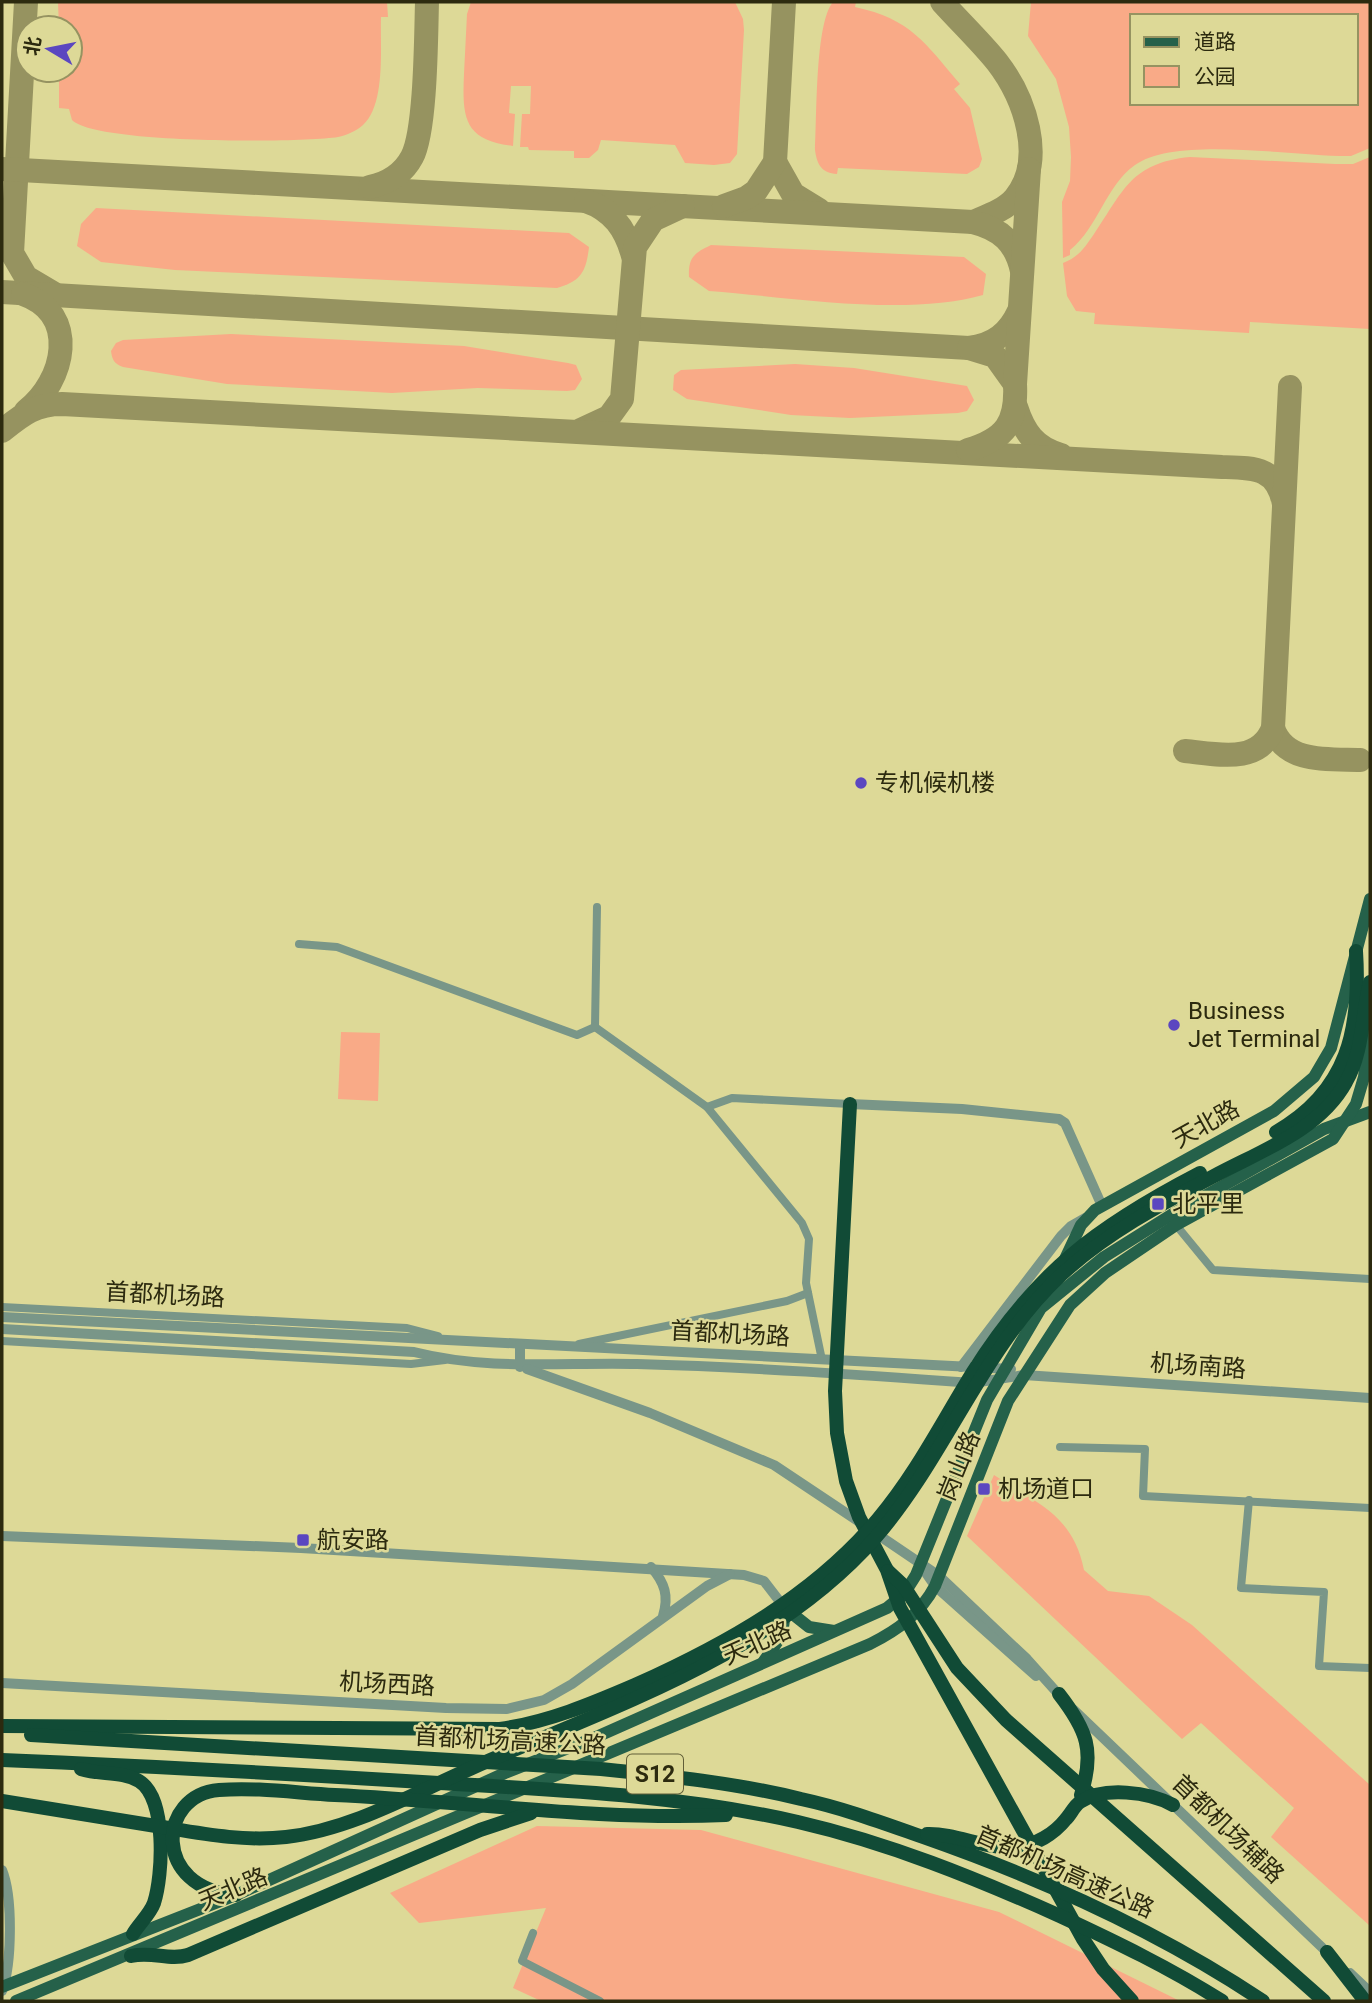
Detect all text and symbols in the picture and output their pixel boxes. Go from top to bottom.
north arrow [14,14,84,84]
legend [1130,14,1358,105]
text: 道路 [1194,30,1236,54]
text: 北 [20,35,46,57]
text: 公园 [1194,65,1236,89]
place label: 专机候机楼 [875,769,995,797]
marker: 专机候机楼 [853,775,869,791]
place label: Business Jet Terminal [1188,997,1320,1053]
marker: Business Jet Terminal [1166,1017,1182,1033]
street label: 天北路 [1168,1094,1244,1154]
place label: 北平里 [1172,1190,1244,1218]
marker: 北平里 [1150,1196,1166,1212]
street label: 首都机场路 [104,1278,226,1312]
street label: 首都机场路 [669,1317,791,1351]
street label: 机场南路 [1149,1349,1247,1383]
street label: 岗山路 [933,1427,985,1505]
place label: 机场道口 [998,1475,1094,1503]
marker: 机场道口 [976,1481,992,1497]
place label: 航安路 [317,1526,389,1554]
marker: 航安路 [295,1532,311,1548]
street label: 天北路 [718,1616,796,1670]
street label: 机场西路 [338,1668,436,1700]
street label: 首都机场高速公路 [413,1722,607,1760]
road number: S12 [627,1754,683,1794]
street label: 首都机场辅路 [1166,1769,1290,1889]
street label: 首都机场高速公路 [972,1820,1158,1924]
street label: 天北路 [194,1862,272,1916]

